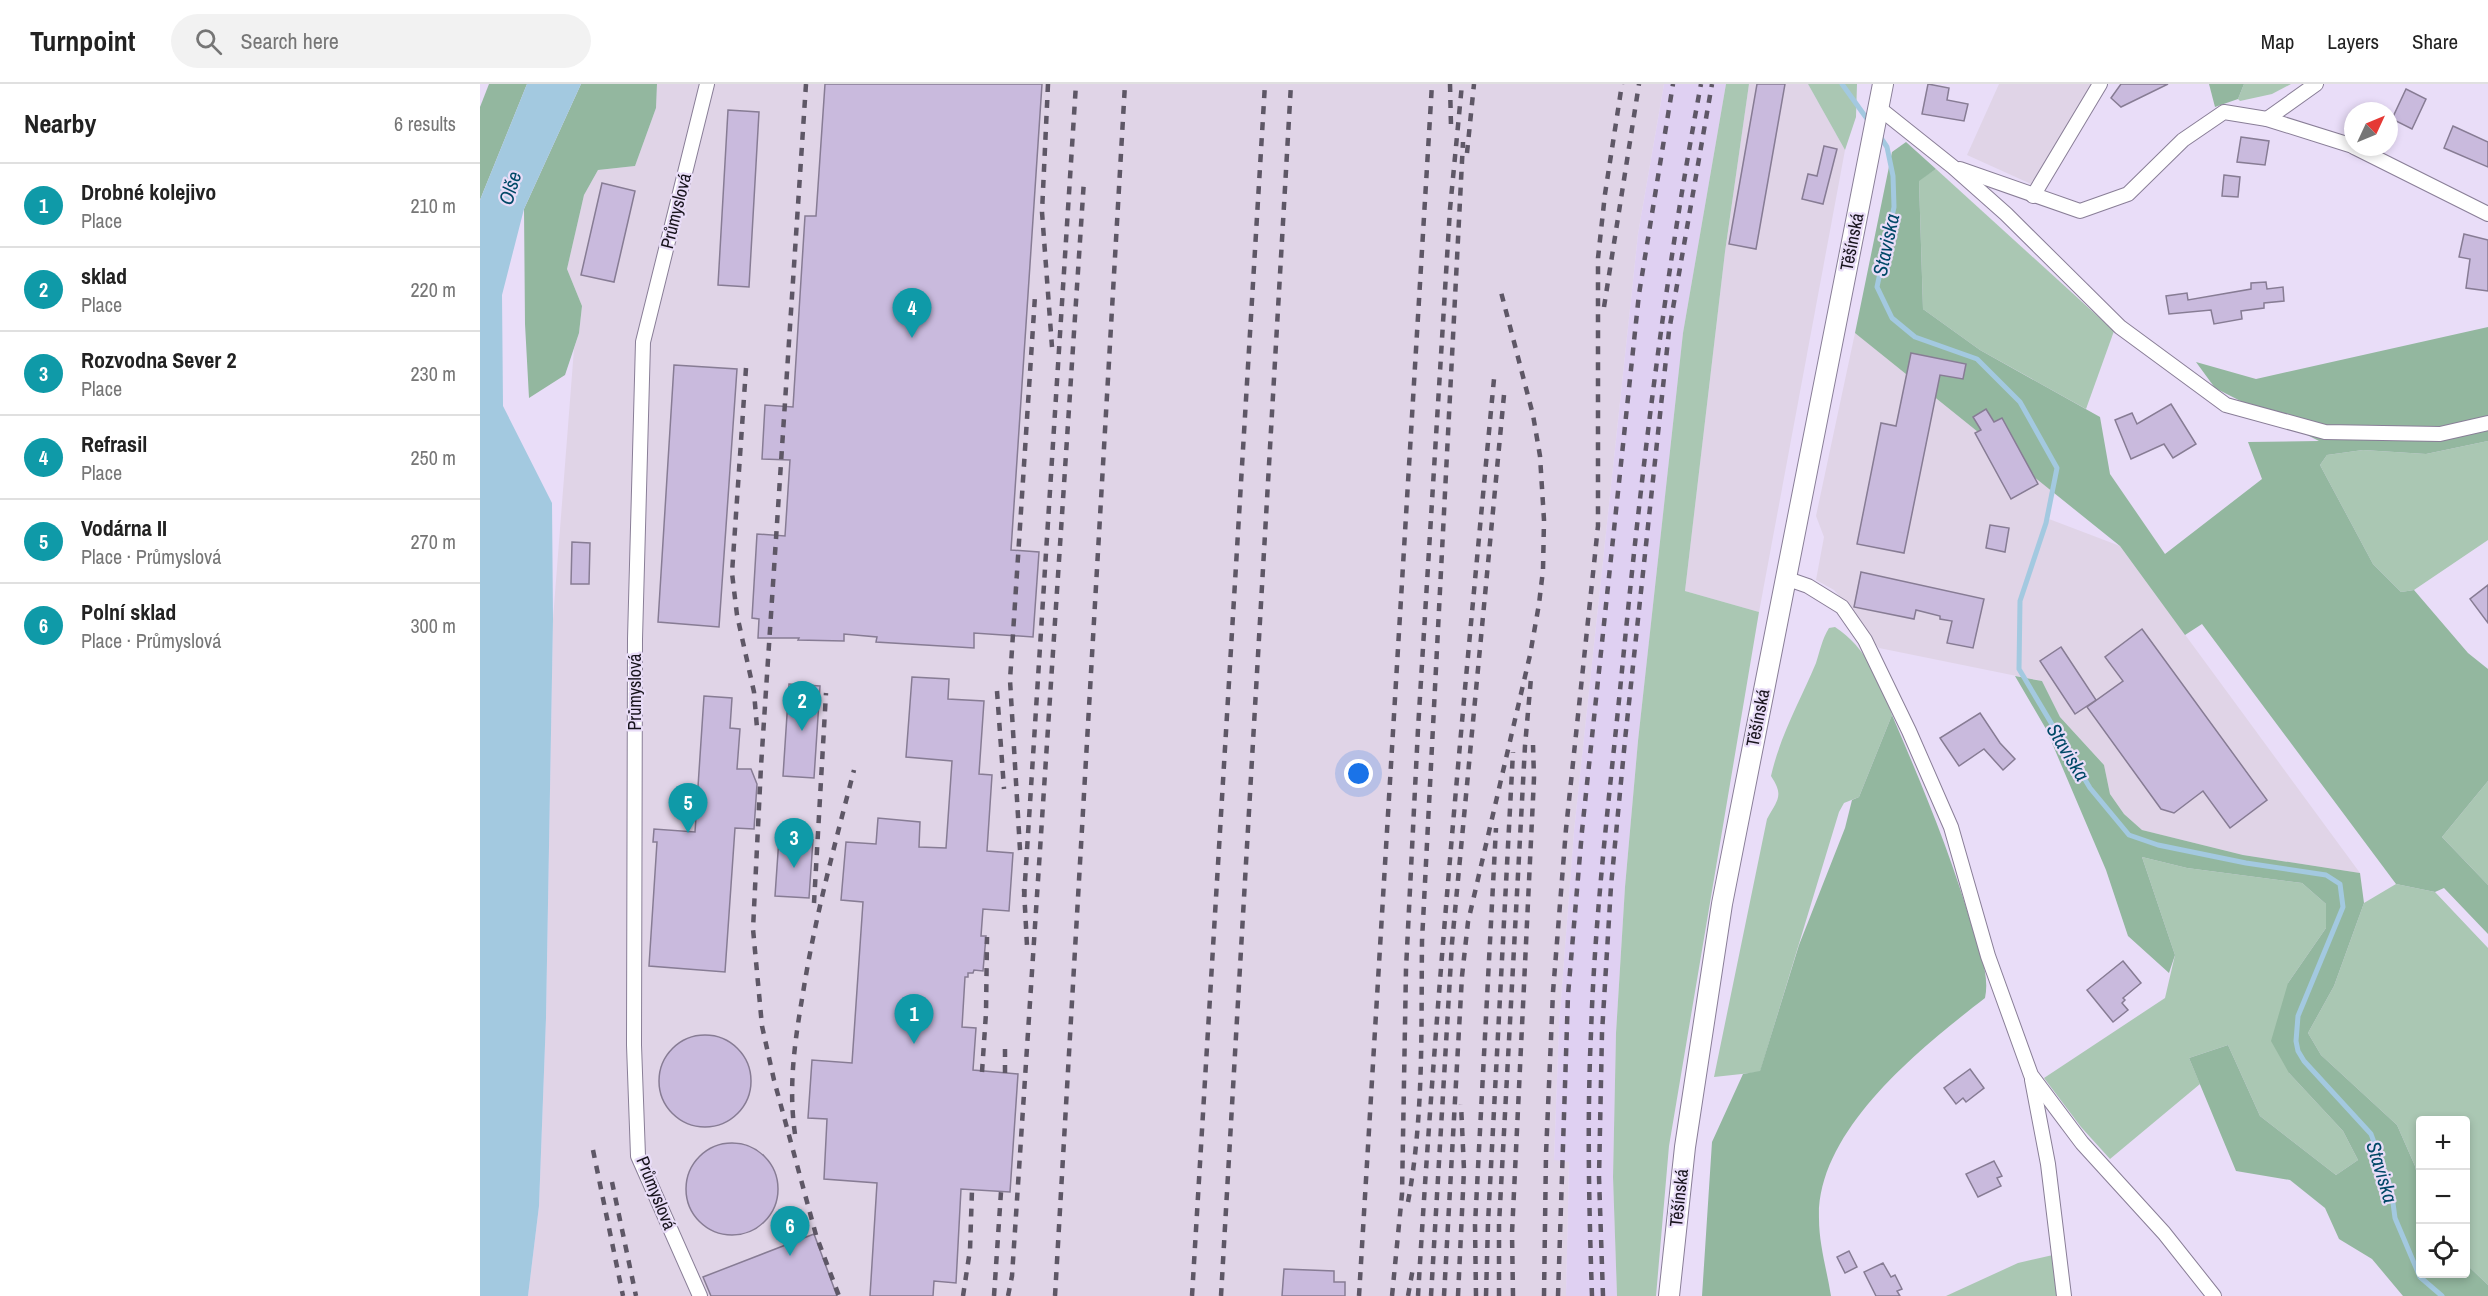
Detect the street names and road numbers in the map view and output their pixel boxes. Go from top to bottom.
street label: Průmyslová [654,170,697,251]
street label: Těšínská [1834,211,1869,273]
street label: Průmyslová [622,653,647,731]
street label: Těšínská [1740,687,1775,749]
street label: Průmyslová [630,1152,682,1233]
street label: Těšínská [1663,1168,1694,1228]

